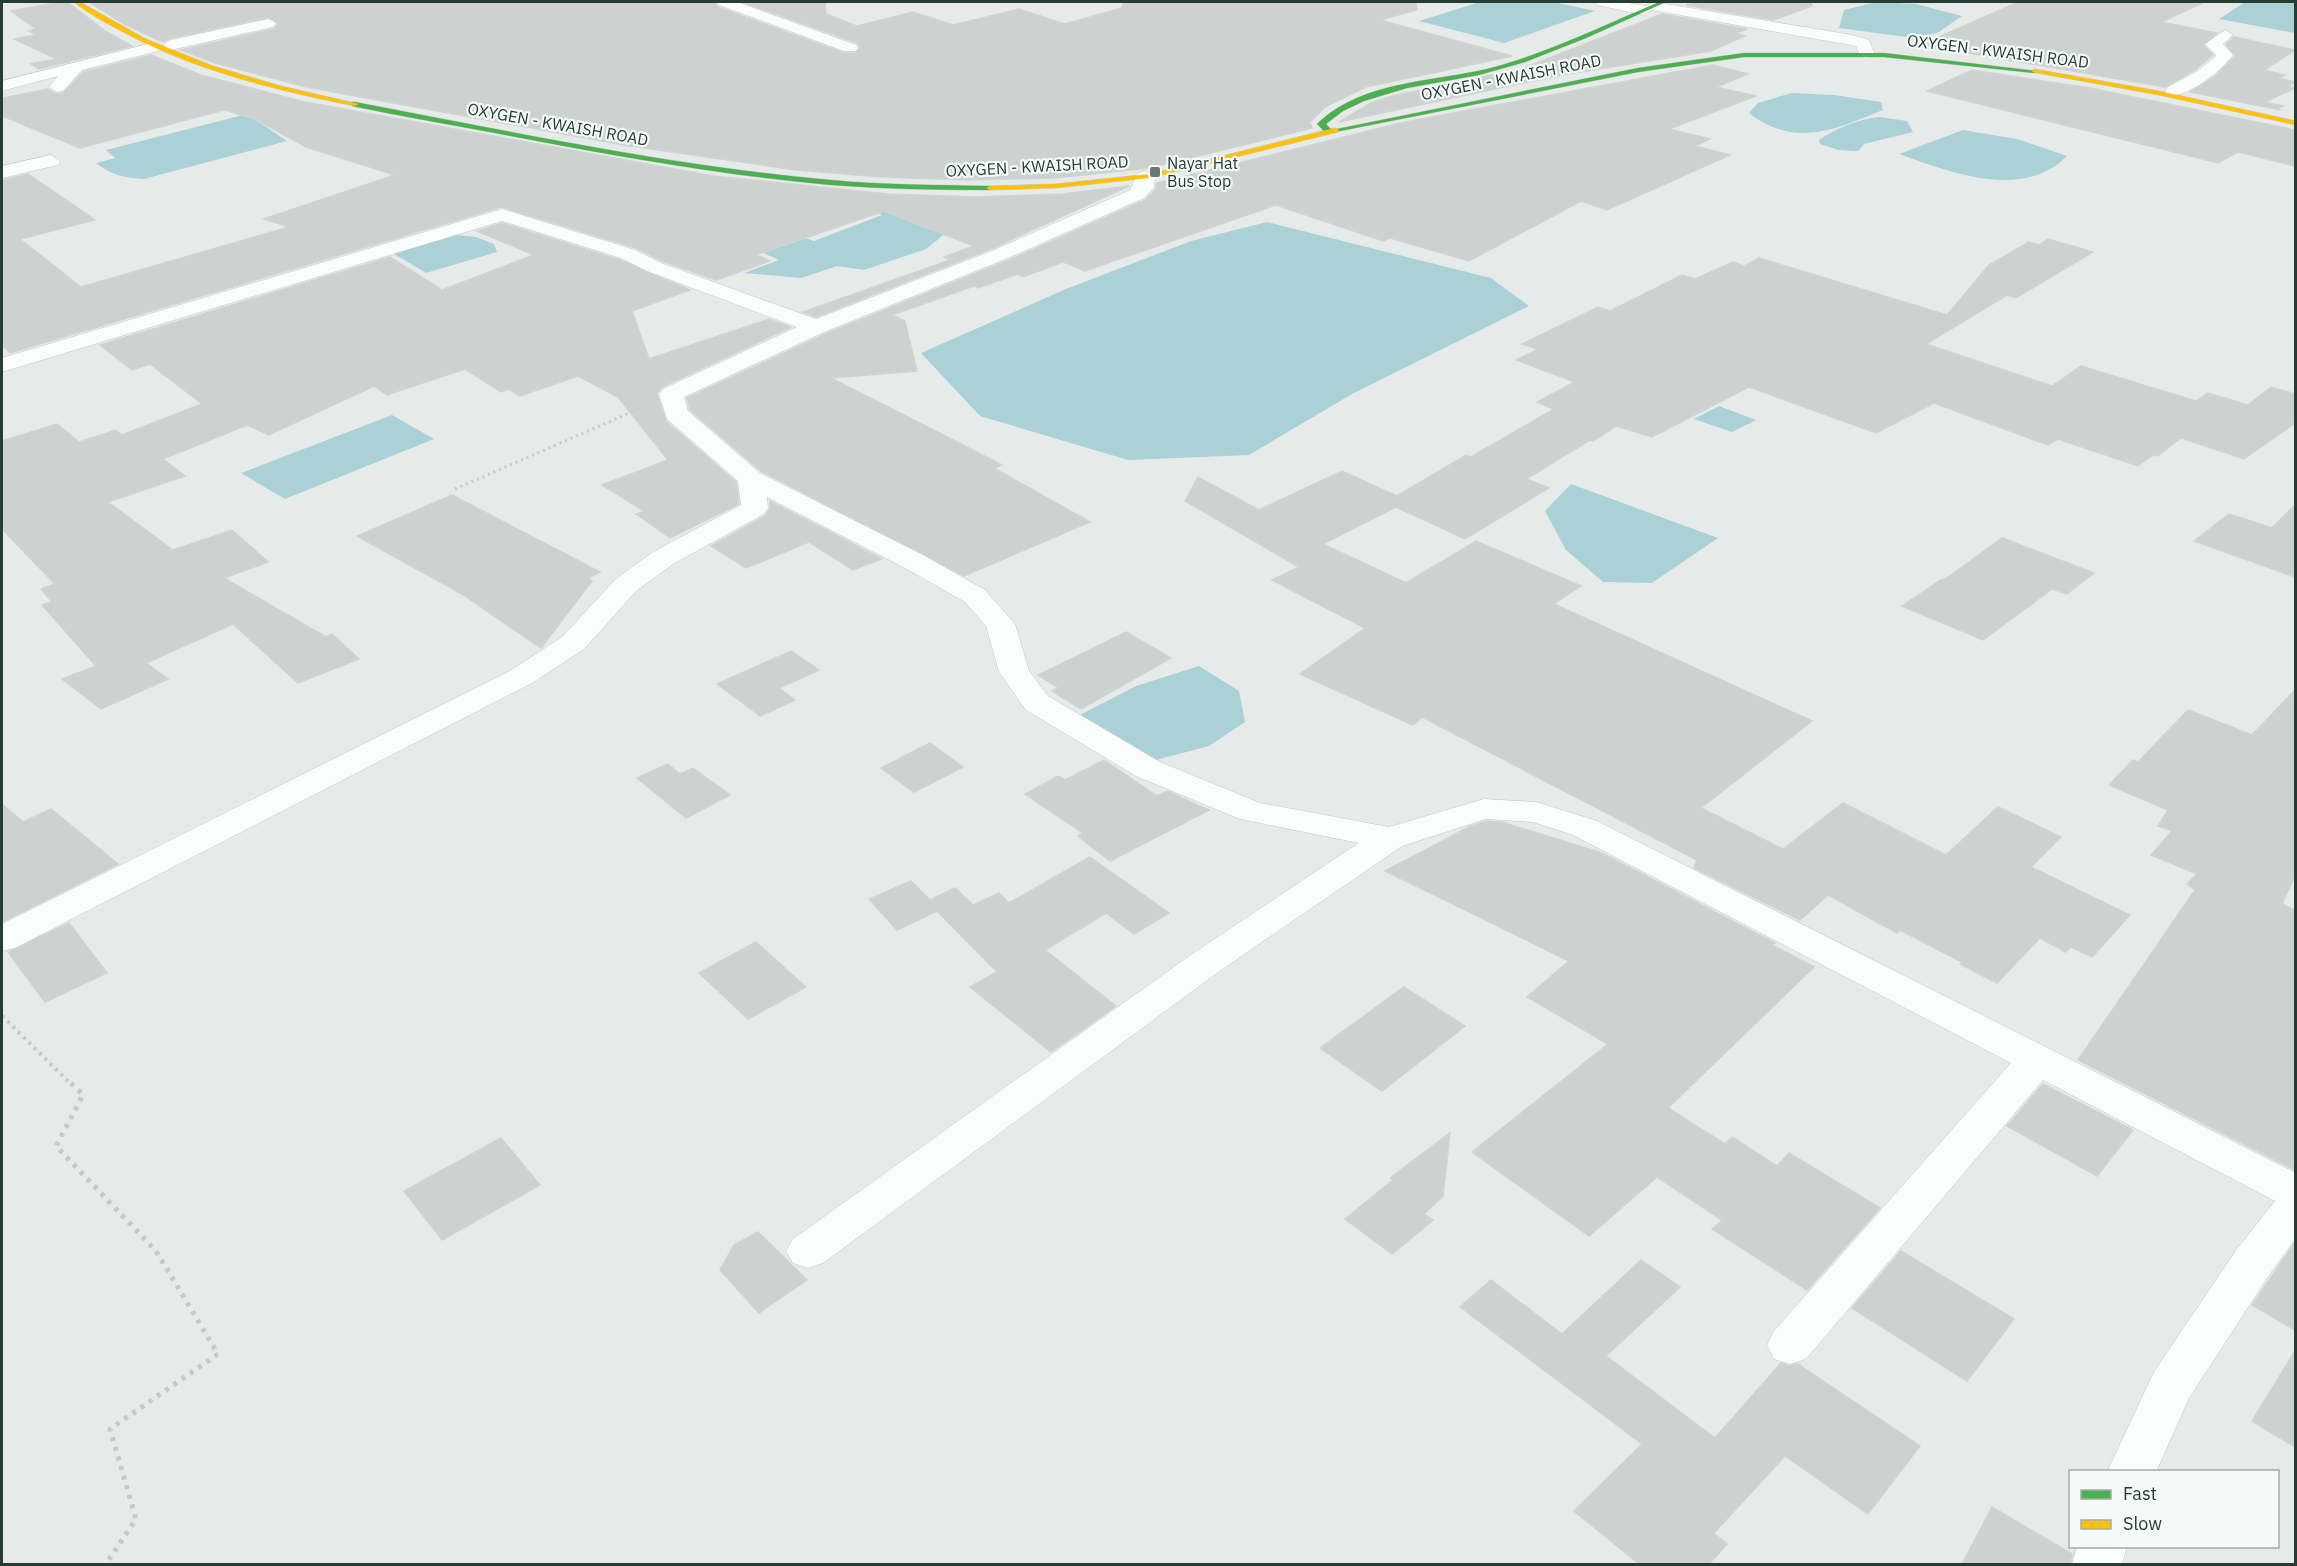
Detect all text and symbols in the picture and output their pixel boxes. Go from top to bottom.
street label: OXYGEN - KWAISH ROAD [1906,30,2090,72]
street label: OXYGEN - KWAISH ROAD [1419,50,1603,104]
street label: OXYGEN - KWAISH ROAD [466,98,650,150]
street label: OXYGEN - KWAISH ROAD [945,151,1129,181]
place label: Nayar Hat Bus Stop [1167,153,1238,191]
marker: Nayar Hat Bus Stop [1148,165,1162,179]
legend [2069,1470,2279,1548]
text: Fast [2123,1482,2157,1505]
text: Slow [2123,1512,2162,1535]

